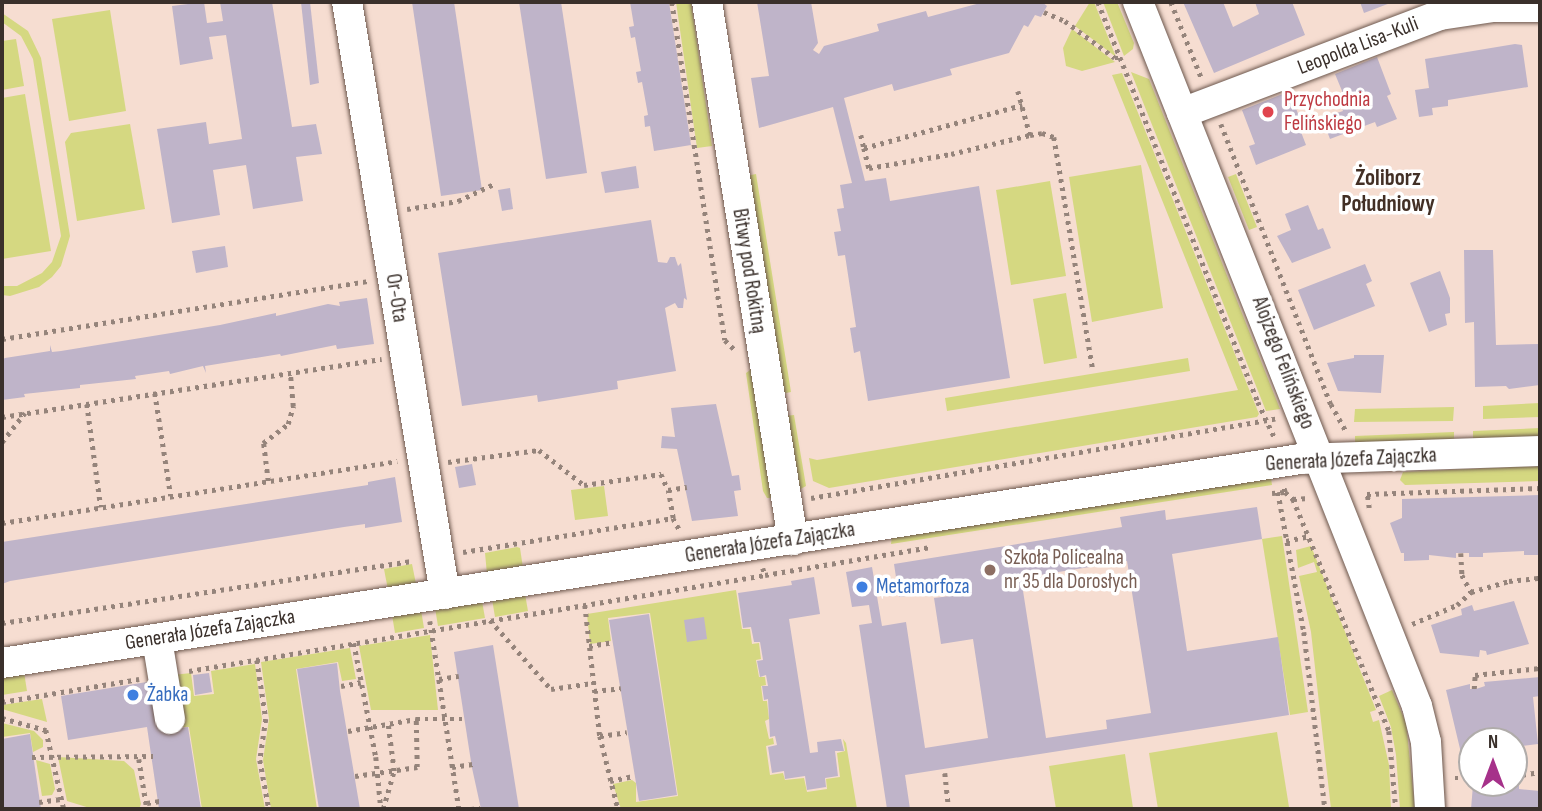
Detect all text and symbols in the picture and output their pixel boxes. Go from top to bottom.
street label: Leopolda Lisa-Kuli [1294,11,1422,81]
place label: Przychodnia Felińskiego [1284,87,1370,137]
marker: Przychodnia Felińskiego [1258,102,1278,122]
district label: Żoliborz Południowy [1341,164,1435,218]
street label: Bitwy pod Rokitną [727,207,771,335]
street label: Or-Ota [380,272,412,324]
street label: Alojzego Felińskiego [1246,293,1320,433]
street label: Generała Józefa Zajączka [1265,443,1437,477]
street label: Generała Józefa Zajączka [683,517,857,569]
place label: Szkoła Policealna nr 35 dla Dorosłych [1004,545,1138,595]
marker: Szkoła Policealna nr 35 dla Dorosłych [982,562,998,578]
place label: Metamorfoza [876,574,970,600]
marker: Metamorfoza [854,579,870,595]
street label: Generała Józefa Zajączka [123,604,297,656]
place label: Żabka [147,682,188,708]
marker: Żabka [125,687,141,703]
north arrow [1458,727,1528,797]
text: N [1488,731,1498,754]

